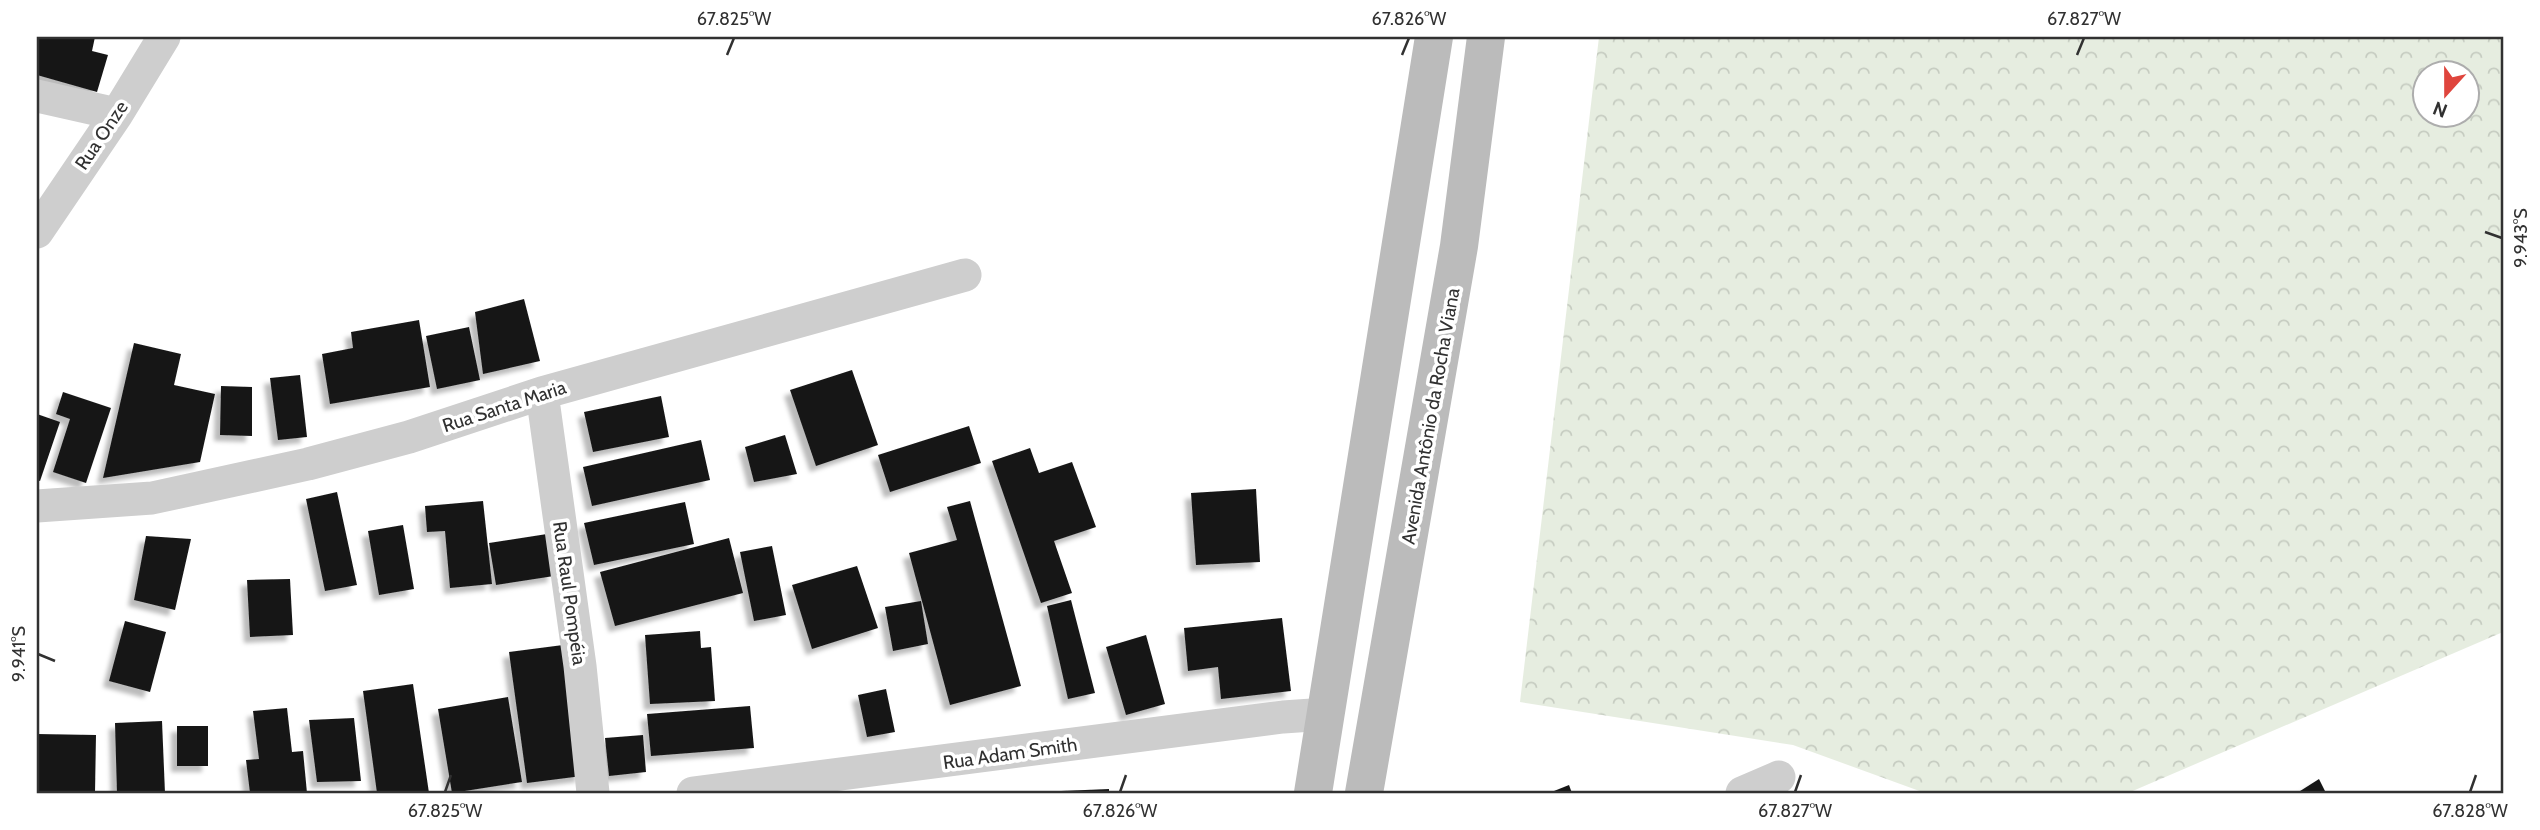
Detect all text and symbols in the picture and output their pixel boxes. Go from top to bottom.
text: 67.825°W [697,8,771,30]
text: 67.826°W [1372,8,1446,30]
text: 67.827°W [2047,8,2121,30]
north arrow [2410,60,2480,130]
street label: Rua Onze [70,96,133,174]
text: N [2430,96,2450,123]
text: 9.943°S [2510,208,2532,268]
street label: Avenida Antônio da Rocha Viana [1397,286,1464,546]
street label: Rua Santa Maria [439,376,569,437]
street label: Rua Raul Pompéia [548,520,591,666]
text: 9.941°S [8,626,30,682]
street label: Rua Adam Smith [942,733,1079,774]
text: 67.825°W [408,800,482,822]
text: 67.826°W [1083,800,1157,822]
text: 67.827°W [1758,800,1832,822]
text: 67.828°W [2432,800,2508,822]

